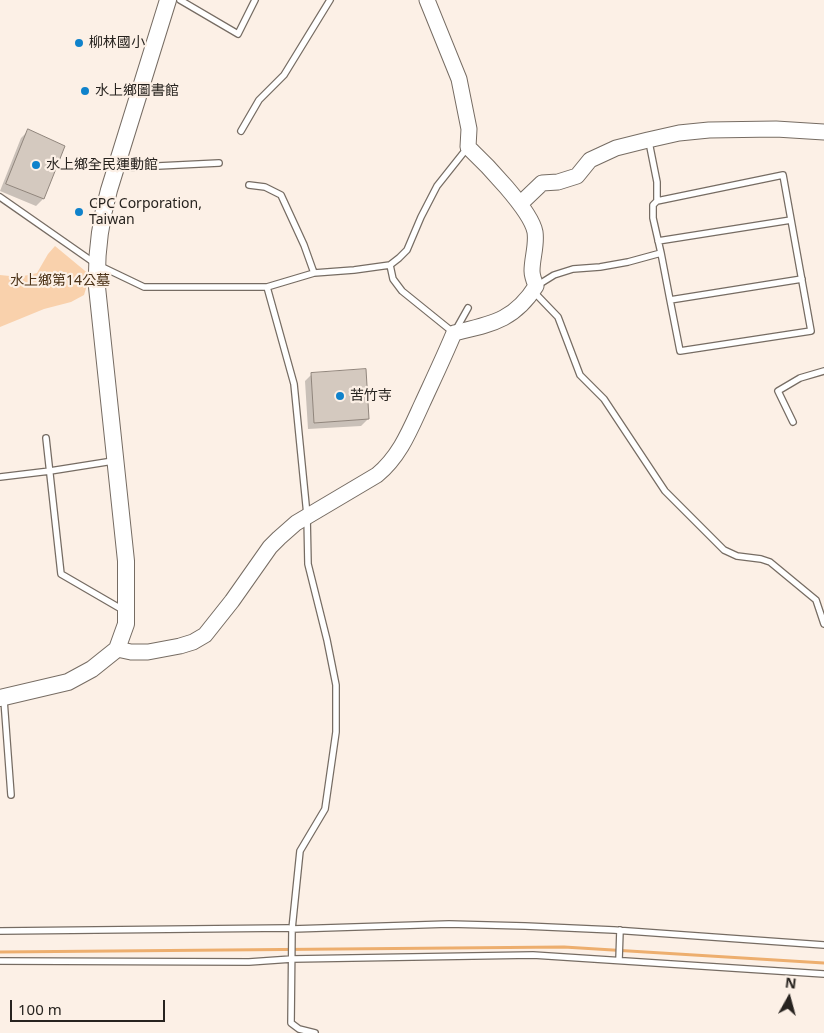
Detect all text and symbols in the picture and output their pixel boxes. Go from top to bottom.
place label: 柳林國小 [89,35,145,51]
marker: 柳林國小 [73,37,85,49]
place label: 水上鄉圖書館 [95,83,179,99]
marker: 水上鄉圖書館 [79,85,91,97]
place label: 水上鄉全民運動館 [46,157,158,173]
marker: 水上鄉全民運動館 [30,159,42,171]
place label: CPC Corporation, Taiwan [89,196,202,228]
marker: CPC Corporation, Taiwan [73,206,85,218]
park label: 水上鄉第14公墓 [10,273,110,289]
place label: 苦竹寺 [350,388,392,404]
marker: 苦竹寺 [334,390,346,402]
text: N [784,972,798,993]
north arrow [764,973,814,1023]
scale bar [12,990,168,1022]
text: 100 m [18,999,62,1019]

